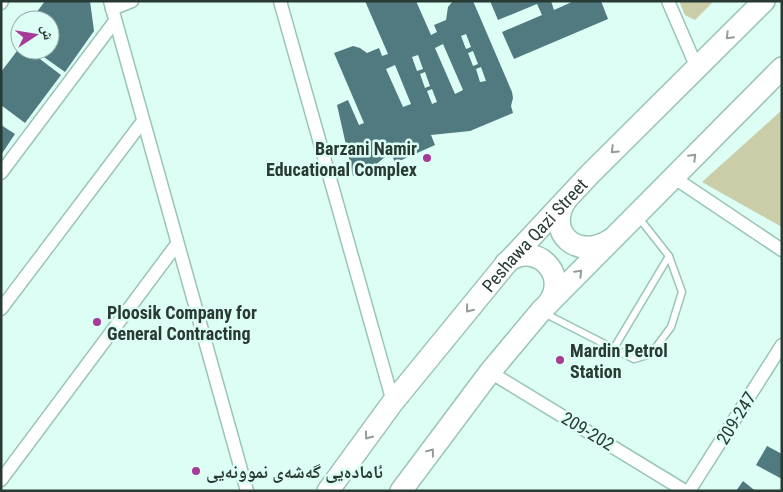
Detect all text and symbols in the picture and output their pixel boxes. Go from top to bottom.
north arrow [10,10,60,60]
text: ش [37,23,57,42]
one-way arrow [726,30,735,39]
place label: Barzani Namir Educational Complex [266,138,417,180]
one-way arrow [611,144,620,153]
marker: Barzani Namir Educational Complex [421,152,433,164]
one-way arrow [687,154,696,163]
street label: Peshawa Qazi Street [477,174,591,296]
one-way arrow [573,270,582,279]
place label: Ploosik Company for General Contracting [107,302,257,344]
one-way arrow [466,303,474,312]
marker: Ploosik Company for General Contracting [91,316,103,328]
place label: Mardin Petrol Station [570,340,668,382]
marker: Mardin Petrol Station [554,354,566,366]
street label: 209-247 [712,388,760,448]
street label: 209-202 [558,407,618,455]
one-way arrow [365,430,374,440]
one-way arrow [425,449,433,458]
place label: ئامادەیی گەشەی نموونەیی [206,461,383,483]
marker: ئامادەیی گەشەی نموونەیی [190,465,202,477]

